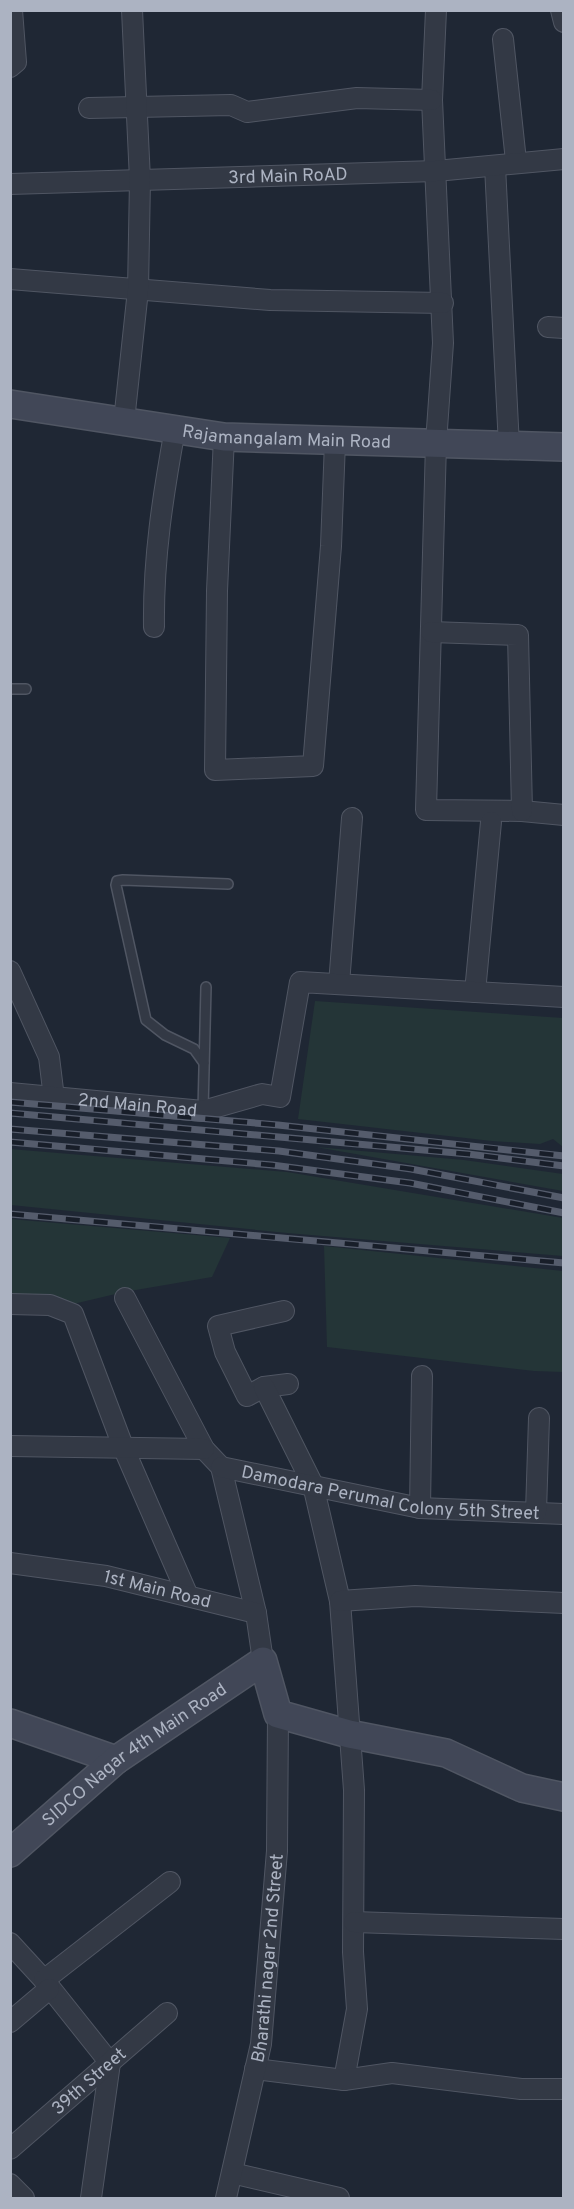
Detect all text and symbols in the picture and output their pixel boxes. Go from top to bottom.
street label: 3rd Main RoAD [228,164,348,190]
street label: Rajamangalam Main Road [180,421,391,455]
street label: 2nd Main Road [77,1089,198,1123]
street label: Damodara Perumal Colony 5th Street [239,1461,540,1526]
street label: 1st Main Road [101,1566,213,1614]
street label: SIDCO Nagar 4th Main Road [38,1679,232,1832]
street label: Bharathi nagar 2nd Street [247,1853,290,2065]
street label: 39th Street [47,2043,132,2121]

